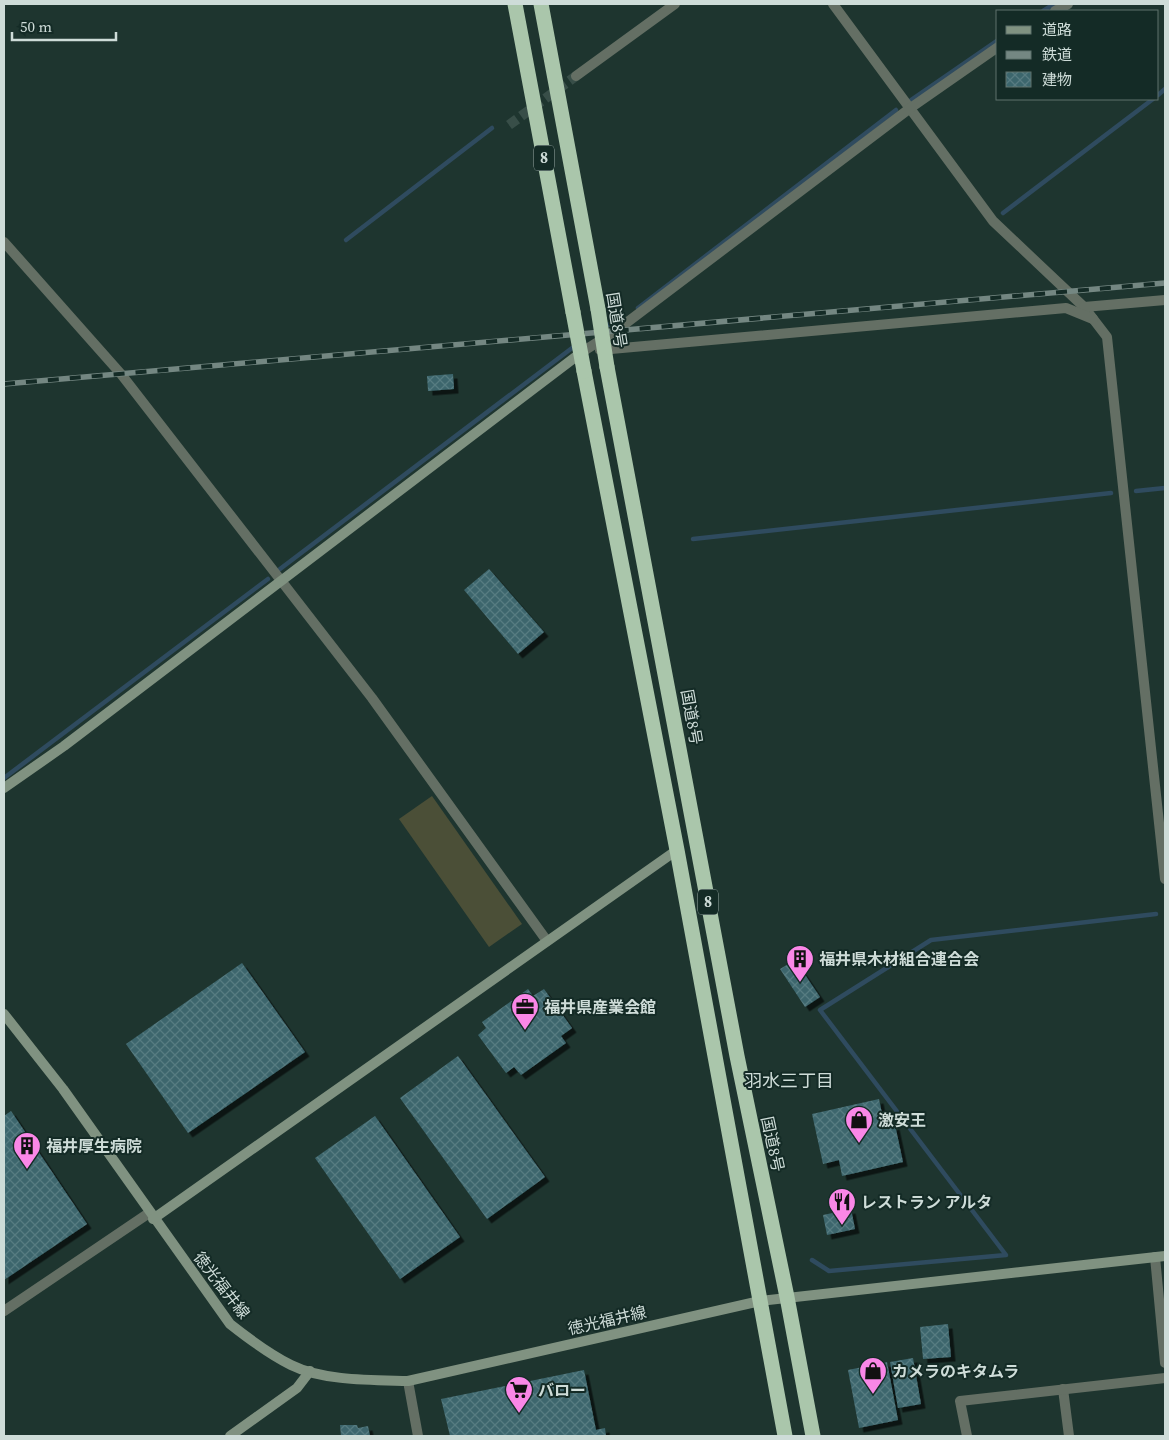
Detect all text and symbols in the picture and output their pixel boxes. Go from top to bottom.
scale bar [12,10,116,42]
legend [996,10,1159,100]
text: 50 m [20,16,52,37]
text: 道路 [1042,19,1072,40]
text: 鉄道 [1042,44,1072,65]
text: 建物 [1042,69,1072,90]
road number: 8 [534,146,554,170]
street label: 国道8号 [602,291,632,349]
street label: 国道8号 [676,688,708,746]
road number: 8 [698,890,718,914]
building icon: 福井県木材組合連合会 [785,944,815,983]
place label: 福井県木材組合連合会 [819,948,979,970]
office icon: 福井県産業会館 [510,992,540,1031]
place label: 福井県産業会館 [544,996,656,1018]
district label: 羽水三丁目 [744,1068,834,1093]
shop icon: 激安王 [844,1105,874,1144]
place label: 激安王 [878,1109,926,1131]
street label: 国道8号 [756,1114,790,1174]
building icon: 福井厚生病院 [12,1131,42,1170]
place label: 福井厚生病院 [46,1135,142,1157]
restaurant icon: レストラン アルタ [827,1187,857,1226]
place label: レストラン アルタ [861,1191,992,1213]
street label: 徳光福井線 [189,1247,255,1323]
street label: 徳光福井線 [566,1300,648,1340]
shop icon: カメラのキタムラ [858,1356,888,1395]
place label: カメラのキタムラ [892,1360,1019,1382]
supermarket icon: バロー [504,1375,534,1414]
place label: バロー [538,1379,586,1401]

